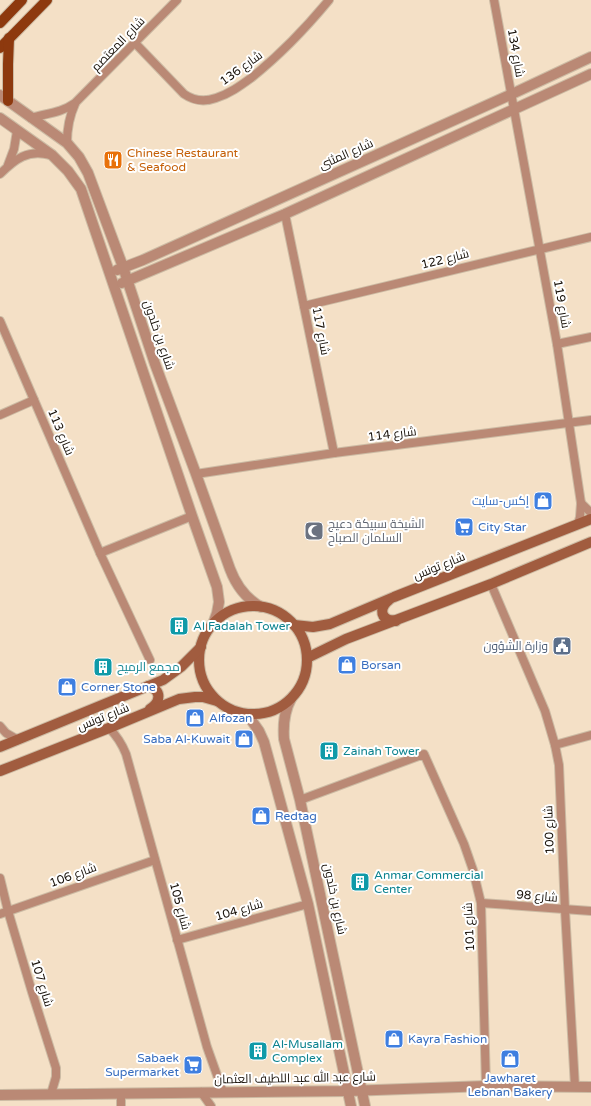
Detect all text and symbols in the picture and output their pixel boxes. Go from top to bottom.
street label: شارع المعتصم [89,14,148,75]
street label: شارع 134 [504,28,527,79]
street label: شارع 136 [217,48,266,89]
street label: شارع المثنى [317,136,376,173]
place label: Chinese Restaurant & Seafood [127,146,239,174]
restaurant icon: Chinese Restaurant & Seafood [102,149,124,171]
street label: شارع 122 [420,246,471,273]
street label: شارع 119 [550,279,573,330]
street label: شارع بن خلدون [140,299,177,372]
street label: شارع 117 [308,306,333,357]
street label: شارع 113 [44,407,77,458]
street label: شارع 114 [367,424,417,445]
shop icon: إكس-سايت [532,490,554,512]
place label: إكس-سايت [472,494,529,508]
supermarket icon: City Star [453,516,475,538]
place label: الشيخة سبيكة دعيج السلمان الصباح [328,517,425,546]
mosque icon: الشيخة سبيكة دعيج السلمان الصباح [303,520,325,542]
place label: City Star [478,520,527,534]
street label: شارع تونس [411,549,467,584]
building icon: Al Fadalah Tower [168,615,190,637]
place label: Al Fadalah Tower [193,619,291,633]
public building icon: وزارة الشؤون [551,635,573,657]
place label: وزارة الشؤون [483,639,548,653]
shop icon: Borsan [336,654,358,676]
building icon: مجمع الرميح [92,656,114,678]
place label: Borsan [361,658,401,672]
place label: مجمع الرميح [117,660,180,675]
shop icon: Corner Stone [56,676,78,698]
place label: Corner Stone [81,680,156,694]
street label: شارع تونس [75,700,131,735]
shop icon: Alfozan [184,707,206,729]
place label: Alfozan [209,711,252,725]
shop icon: Saba Al-Kuwait [233,728,255,750]
place label: Saba Al-Kuwait [143,732,230,746]
building icon: Zainah Tower [318,740,340,762]
place label: Zainah Tower [343,744,420,758]
shop icon: Redtag [250,805,272,827]
street label: شارع 100 [541,805,558,855]
place label: Redtag [275,809,317,823]
street label: شارع 106 [48,860,99,891]
street label: شارع بن خلدون [320,862,349,936]
place label: Anmar Commercial Center [374,868,483,896]
building icon: Anmar Commercial Center [349,871,371,893]
street label: شارع 105 [166,881,193,932]
street label: شارع 98 [516,887,558,906]
street label: شارع 104 [214,897,265,924]
street label: شارع 101 [461,902,478,952]
street label: شارع 107 [27,958,56,1009]
shop icon: Kayra Fashion [383,1028,405,1050]
place label: Kayra Fashion [408,1032,487,1046]
place label: Al-Musallam Complex [272,1037,343,1065]
building icon: Al-Musallam Complex [247,1040,269,1062]
shop icon: Jawharet Lebnan Bakery [499,1048,521,1070]
place label: Sabaek Supermarket [105,1051,179,1079]
supermarket icon: Sabaek Supermarket [182,1054,204,1076]
street label: شارع عبد الله عبد اللطيف العثمان [214,1069,376,1087]
place label: Jawharet Lebnan Bakery [467,1071,553,1099]

